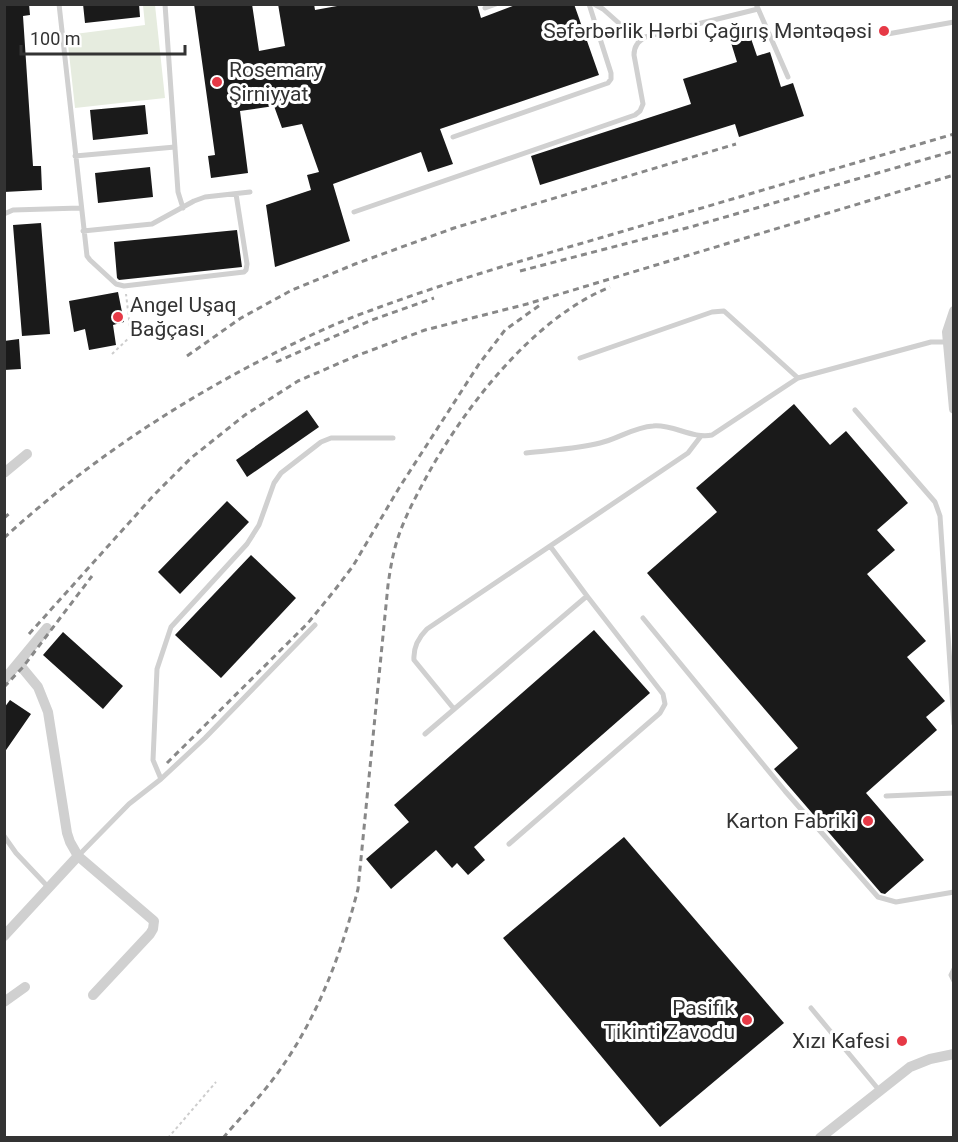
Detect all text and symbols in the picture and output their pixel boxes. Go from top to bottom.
scale bar [21,18,184,56]
place label: Səfərbərlik Hərbi Çağırış Məntəqəsi [543,19,872,43]
marker: Səfərbərlik Hərbi Çağırış Məntəqəsi [877,24,891,38]
text: 100 m [30,28,81,49]
place label: Rosemary Şirniyyat [229,58,323,106]
marker: Rosemary Şirniyyat [210,75,224,89]
place label: Angel Uşaq Bağçası [130,293,236,341]
marker: Angel Uşaq Bağçası [111,310,125,324]
place label: Karton Fabriki [726,809,856,833]
marker: Karton Fabriki [861,814,875,828]
place label: Pasifik Tikinti Zavodu [604,996,735,1044]
marker: Pasifik Tikinti Zavodu [740,1013,754,1027]
place label: Xızı Kafesi [792,1029,890,1053]
marker: Xızı Kafesi [895,1034,909,1048]

